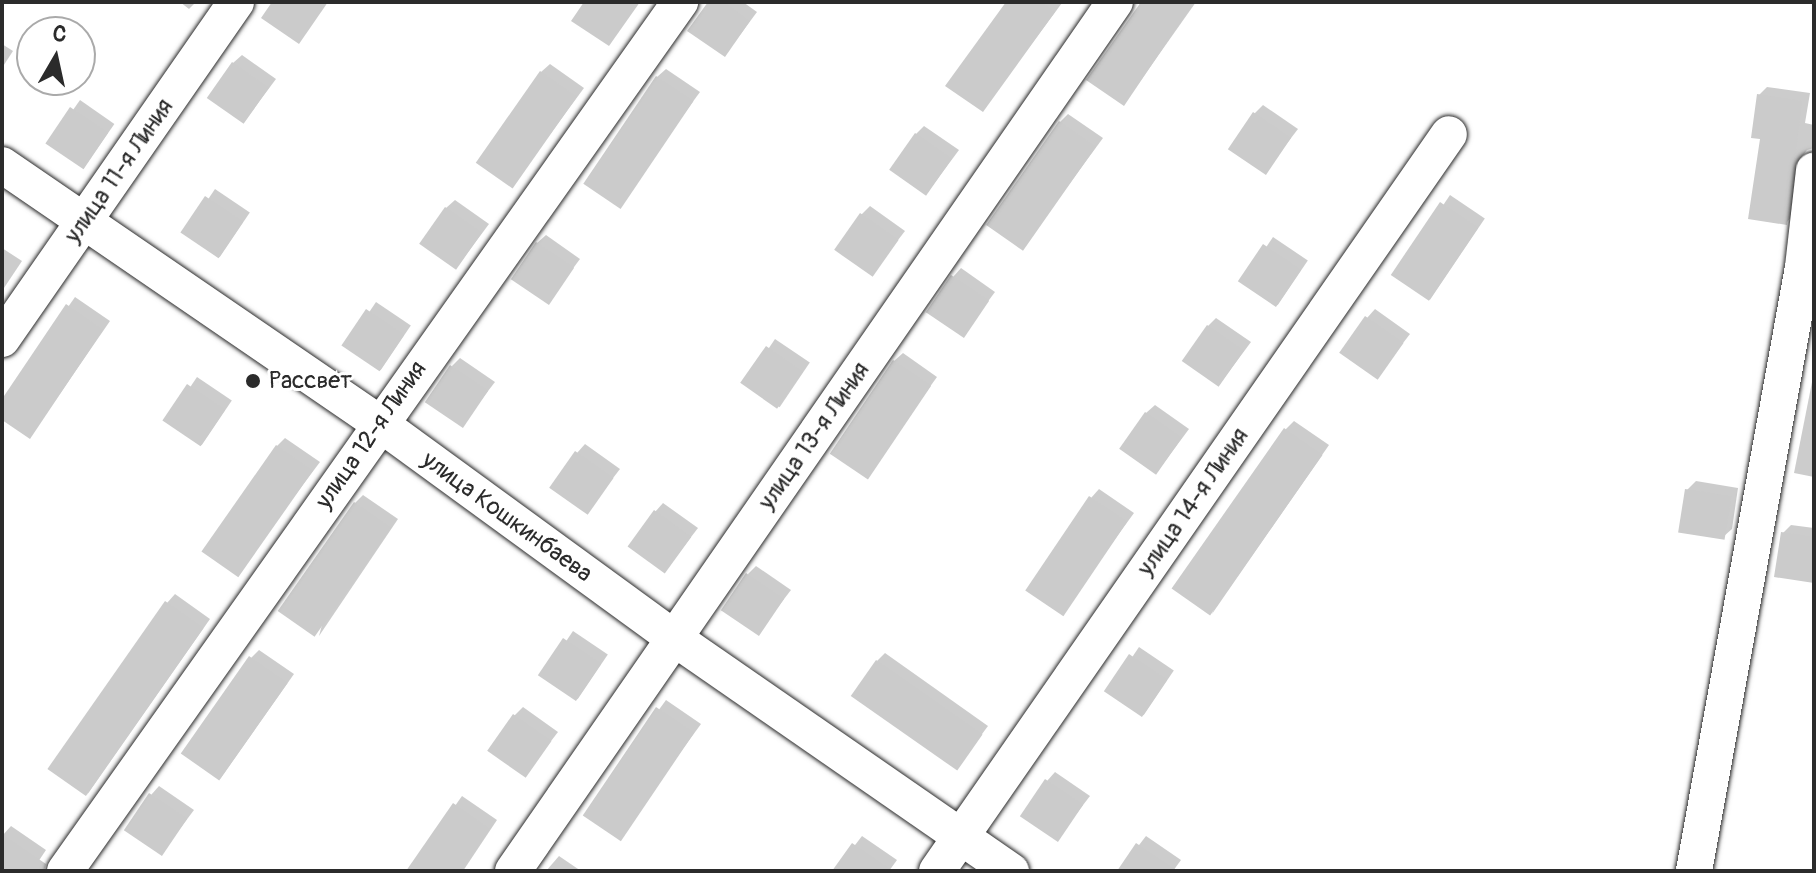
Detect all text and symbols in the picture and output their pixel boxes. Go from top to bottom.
north arrow [16,16,96,96]
text: С [51,19,68,49]
street label: улица 11-я Линия [59,93,179,249]
street label: улица 12-я Линия [309,356,433,514]
street label: улица 13-я Линия [752,357,876,515]
place label: Рассвет [269,367,352,395]
marker: Рассвет [244,372,262,390]
street label: улица 14-я Линия [1131,422,1255,582]
street label: улица Кошкинбаева [416,446,598,588]

